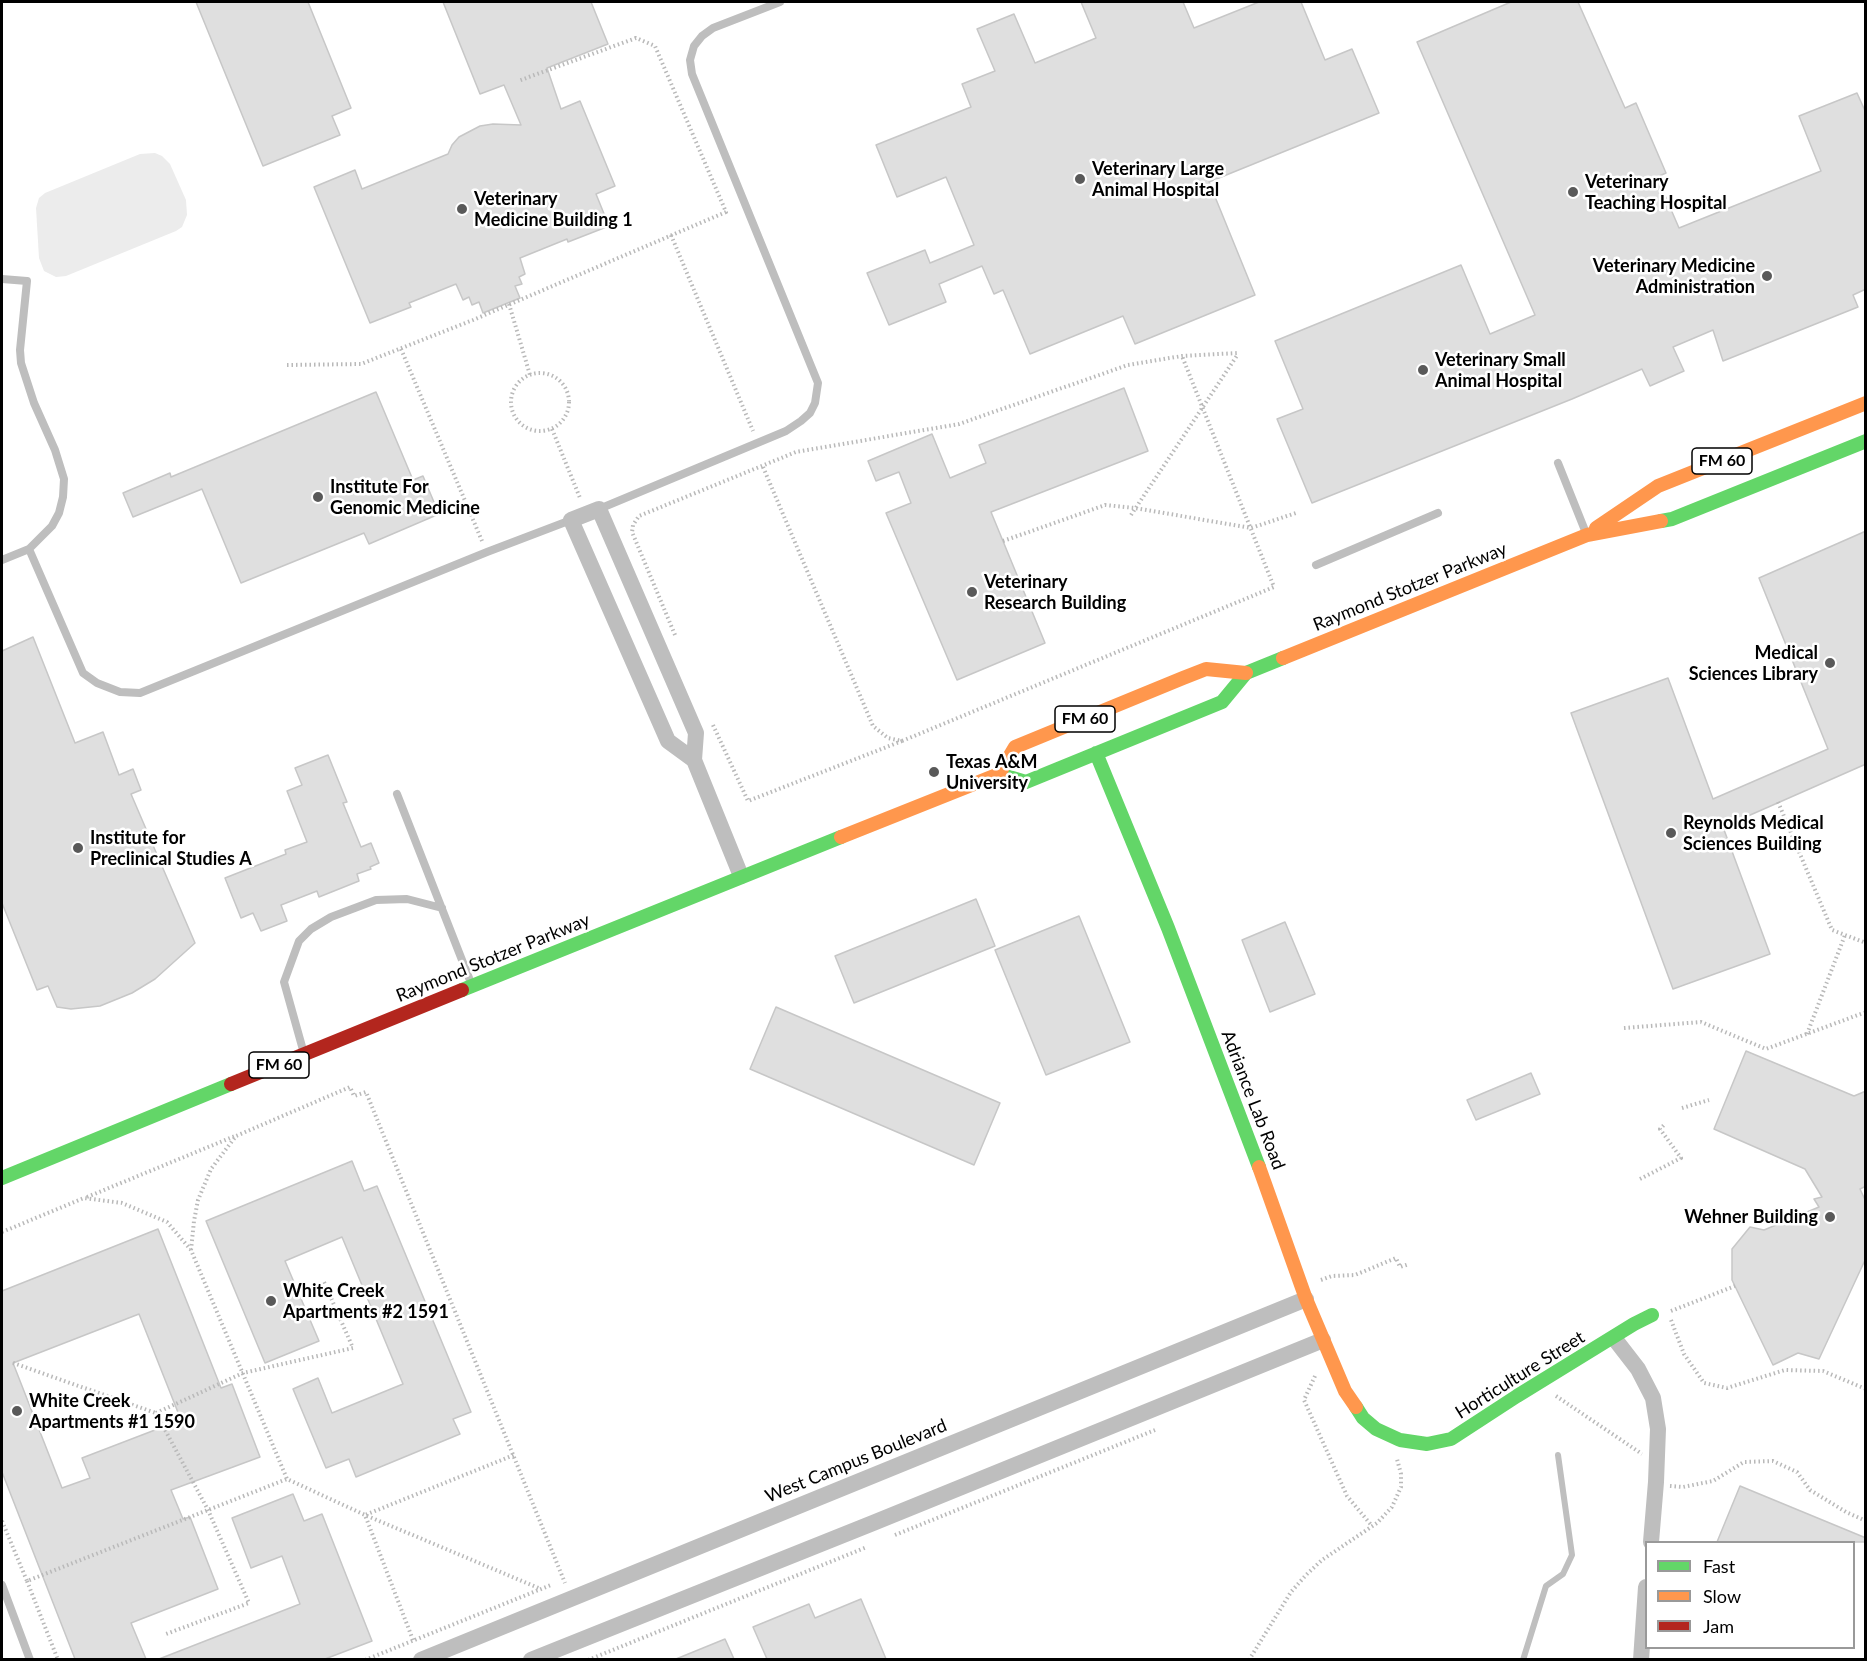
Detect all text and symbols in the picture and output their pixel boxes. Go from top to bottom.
place label: Veterinary Large Animal Hospital [1092,158,1224,201]
place label: Veterinary Teaching Hospital [1585,171,1727,213]
marker: Veterinary Large Animal Hospital [1073,172,1087,186]
marker: Veterinary Teaching Hospital [1566,185,1580,199]
place label: Veterinary Medicine Building 1 [474,188,633,230]
marker: Veterinary Medicine Building 1 [455,202,469,216]
place label: Veterinary Medicine Administration [1593,255,1755,298]
marker: Veterinary Medicine Administration [1760,269,1774,283]
place label: Veterinary Small Animal Hospital [1435,349,1566,392]
marker: Veterinary Small Animal Hospital [1416,363,1430,377]
road number: FM 60 [1692,448,1752,474]
place label: Institute For Genomic Medicine [330,476,480,518]
marker: Institute For Genomic Medicine [311,490,325,504]
street label: Raymond Stotzer Parkway [1310,538,1510,636]
place label: Veterinary Research Building [984,571,1126,614]
marker: Veterinary Research Building [965,585,979,599]
place label: Medical Sciences Library [1689,642,1818,684]
marker: Medical Sciences Library [1823,656,1837,670]
road number: FM 60 [1055,706,1115,732]
place label: Texas A&M University [946,751,1037,794]
marker: Texas A&M University [927,765,941,779]
place label: Reynolds Medical Sciences Building [1683,812,1824,854]
marker: Reynolds Medical Sciences Building [1664,826,1678,840]
place label: Institute for Preclinical Studies A [90,827,252,870]
marker: Institute for Preclinical Studies A [71,841,85,855]
street label: Raymond Stotzer Parkway [393,909,593,1007]
street label: Adriance Lab Road [1217,1027,1289,1173]
road number: FM 60 [249,1052,309,1078]
place label: Wehner Building [1684,1206,1818,1228]
marker: Wehner Building [1823,1210,1837,1224]
place label: White Creek Apartments #2 1591 [283,1280,449,1322]
marker: White Creek Apartments #2 1591 [264,1294,278,1308]
street label: Horticulture Street [1451,1327,1589,1423]
place label: White Creek Apartments #1 1590 [29,1390,195,1432]
marker: White Creek Apartments #1 1590 [10,1404,24,1418]
street label: West Campus Boulevard [762,1415,950,1507]
legend [1645,1541,1855,1649]
text: Fast [1703,1555,1735,1577]
text: Slow [1703,1585,1741,1607]
text: Jam [1703,1615,1734,1637]

